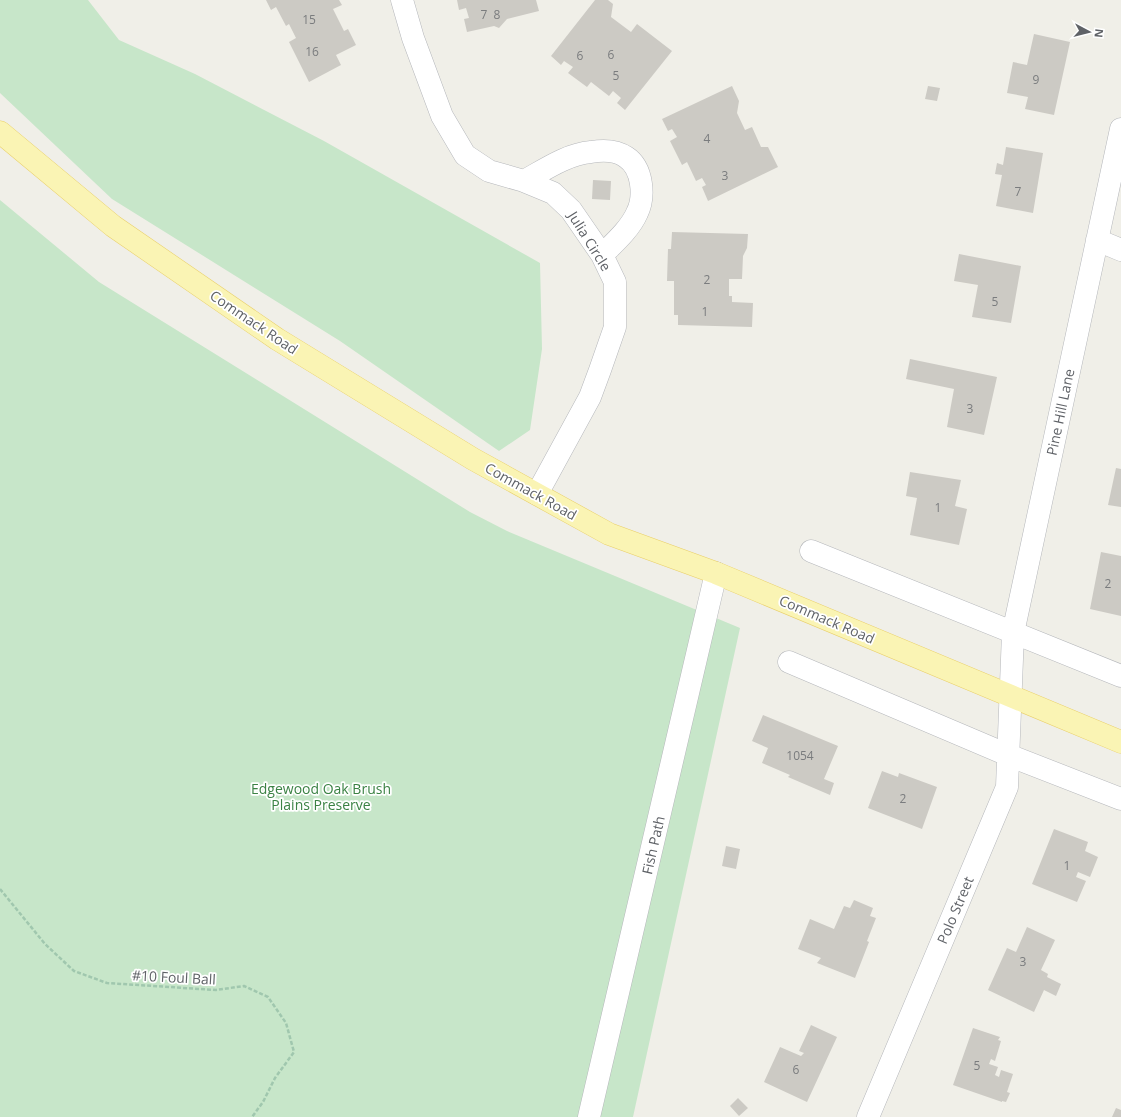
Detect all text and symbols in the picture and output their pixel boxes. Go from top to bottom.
house number: 7 [481,6,488,23]
house number: 8 [494,6,501,23]
house number: 15 [302,11,316,28]
north arrow [1069,12,1109,52]
text: N [1091,28,1107,39]
house number: 16 [305,43,319,60]
house number: 6 [608,46,615,63]
house number: 6 [577,47,584,64]
house number: 5 [613,67,620,84]
house number: 9 [1033,71,1040,88]
house number: 4 [704,130,711,147]
house number: 3 [722,167,729,184]
house number: 7 [1015,183,1022,200]
street label: Julia Circle [563,206,616,275]
house number: 2 [704,271,711,288]
street label: Commack Road [206,286,302,358]
house number: 5 [992,293,999,310]
house number: 1 [702,303,708,320]
street label: Pine Hill Lane [1042,367,1078,457]
house number: 3 [967,400,974,417]
street label: Commack Road [482,458,580,524]
house number: 1 [935,499,941,516]
house number: 2 [1105,575,1112,592]
street label: Commack Road [776,590,878,648]
house number: 1054 [786,747,814,764]
park label: Edgewood Oak Brush Plains Preserve [251,779,391,814]
house number: 2 [900,790,907,807]
street label: Fish Path [637,814,669,876]
house number: 1 [1064,857,1070,874]
street label: Polo Street [932,873,978,947]
house number: 3 [1020,953,1027,970]
street label: #10 Foul Ball [132,965,216,989]
house number: 5 [974,1057,981,1074]
house number: 6 [793,1061,800,1078]

